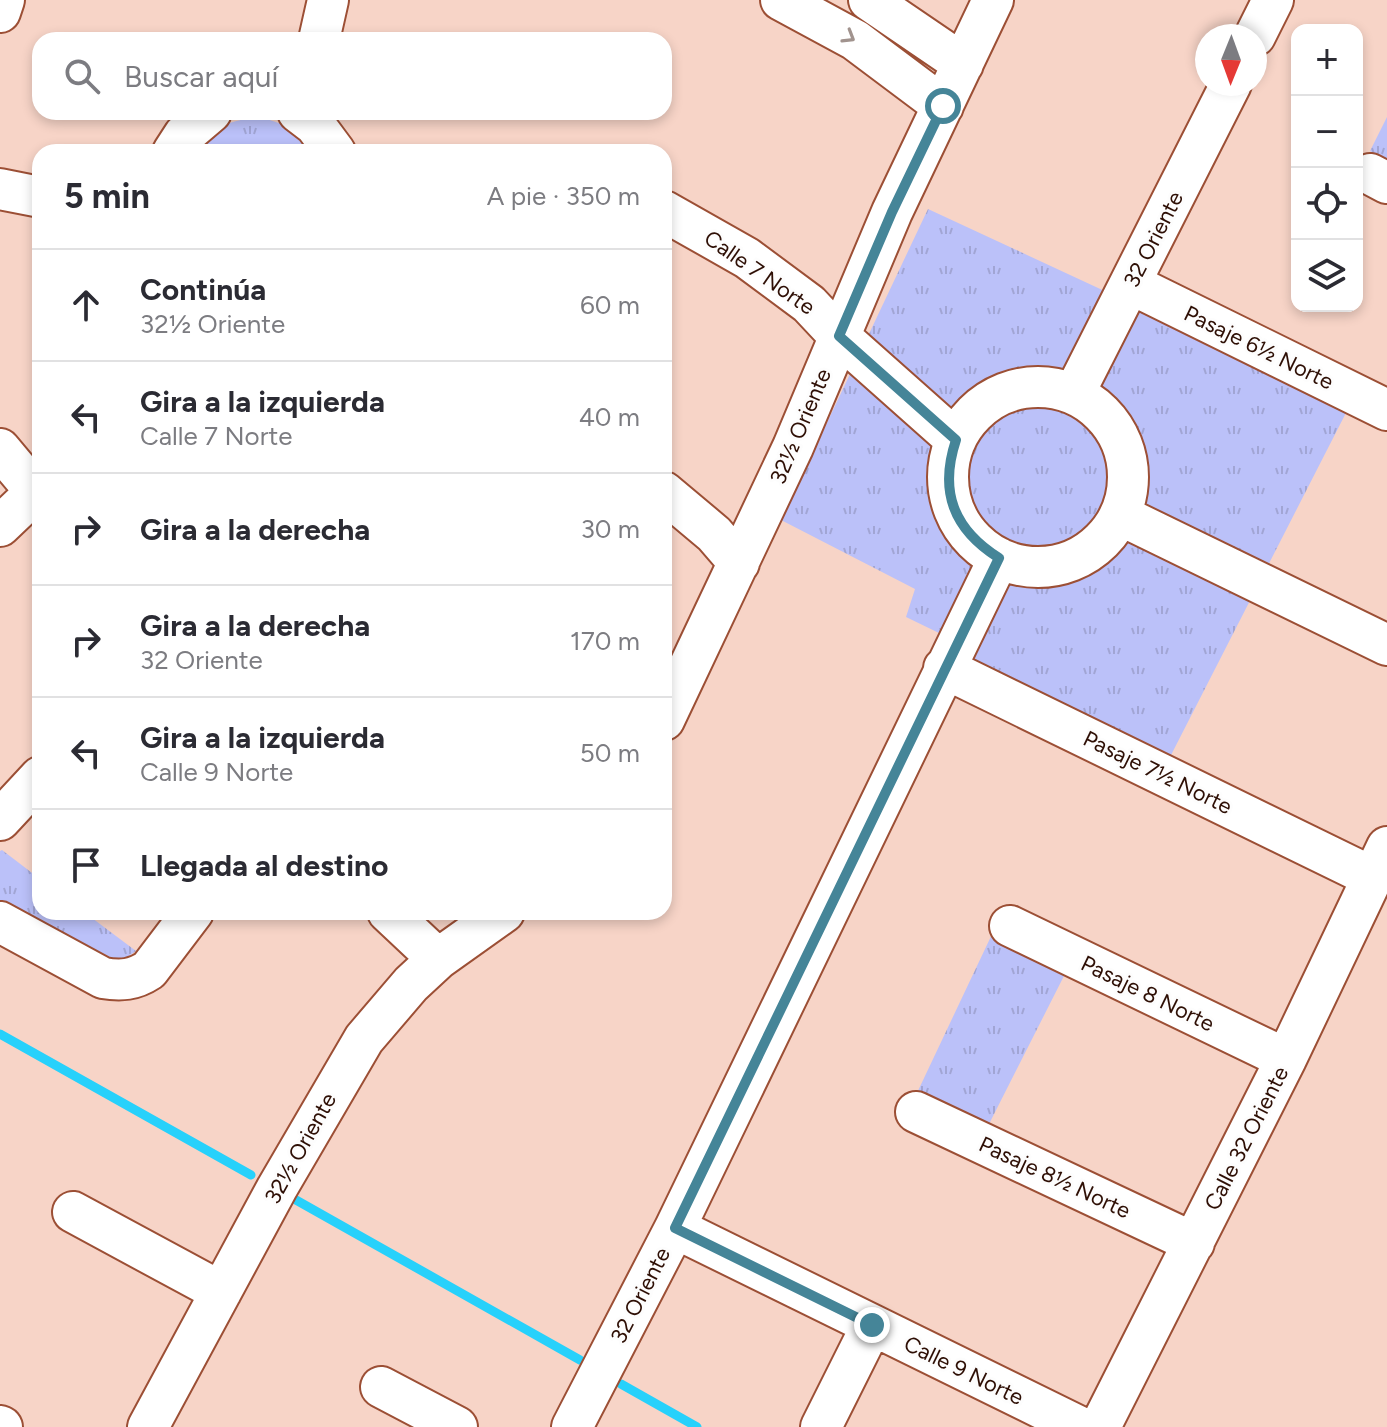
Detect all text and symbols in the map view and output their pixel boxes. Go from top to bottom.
north arrow [1195,24,1267,96]
map controls [1291,24,1363,312]
button: + [1291,24,1363,96]
one-way arrow [840,27,855,43]
search box [32,32,672,120]
icon: search [60,54,104,98]
text: Buscar aquí [124,58,278,95]
route start [925,88,961,124]
button: − [1291,96,1363,168]
button: locate [1291,168,1363,240]
text: 5 min [64,176,150,217]
text: A pie · 350 m [487,180,640,212]
street label: 32 Oriente [1118,187,1189,292]
street label: Calle 7 Norte [699,224,820,320]
button: layers [1291,240,1363,312]
text: Continúa [140,271,266,308]
icon: ahead [64,283,108,327]
text: 60 m [580,289,640,321]
street label: Pasaje 6½ Norte [1180,300,1338,395]
text: 32½ Oriente [140,308,285,340]
street label: 32½ Oriente [764,364,837,488]
text: Gira a la izquierda [140,383,385,420]
icon: left [64,395,108,439]
text: 40 m [579,401,640,433]
text: Calle 7 Norte [140,420,292,452]
icon: right [64,507,108,551]
text: Gira a la derecha [140,511,370,548]
text: 30 m [581,513,640,545]
text: Gira a la derecha [140,607,370,644]
icon: right [64,619,108,663]
text: 170 m [570,625,640,657]
text: 32 Oriente [140,644,263,676]
text: Gira a la izquierda [140,719,385,756]
street label: Pasaje 7½ Norte [1079,725,1237,820]
icon: left [64,731,108,775]
text: 50 m [580,737,640,769]
text: Calle 9 Norte [140,756,293,788]
icon: arrive [64,843,108,887]
text: Llegada al destino [140,847,388,884]
street label: Pasaje 8 Norte [1077,950,1219,1037]
street label: Calle 32 Oriente [1199,1062,1294,1215]
street label: 32½ Oriente [259,1088,342,1208]
street label: Pasaje 8½ Norte [975,1131,1135,1224]
street label: 32 Oriente [605,1243,676,1348]
route end [854,1307,890,1343]
street label: Calle 9 Norte [900,1330,1028,1411]

